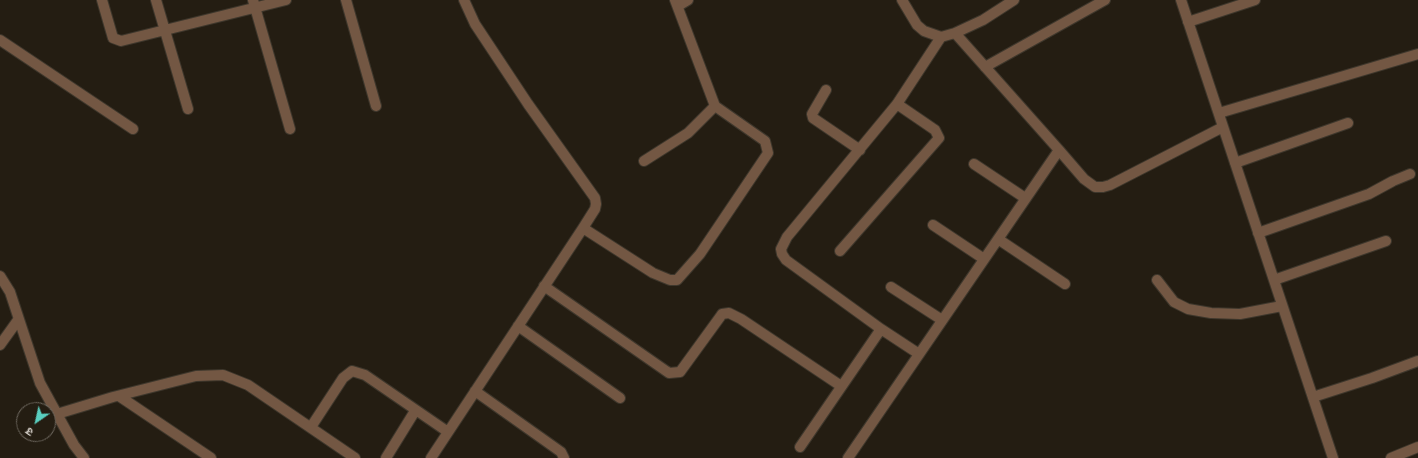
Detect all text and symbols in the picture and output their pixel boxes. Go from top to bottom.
north arrow [16,402,56,442]
text: उ [23,424,36,439]

